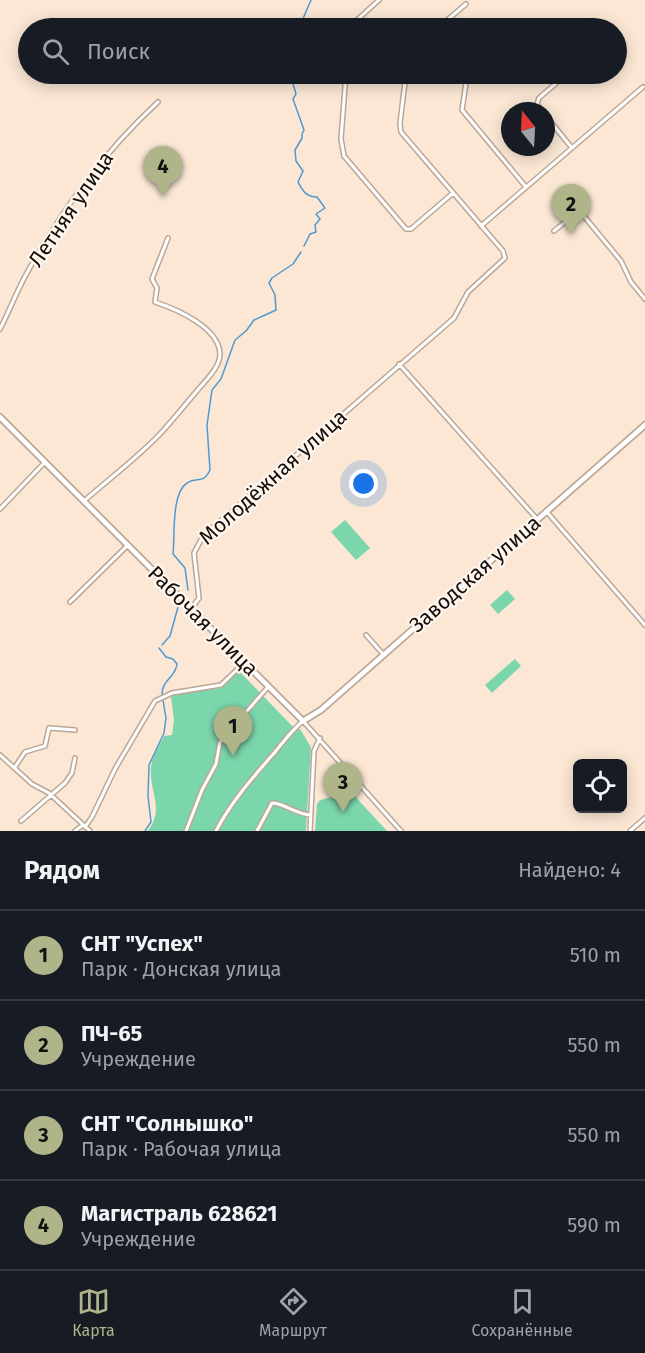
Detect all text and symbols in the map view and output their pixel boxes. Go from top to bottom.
search box [18,18,627,84]
icon: search [39,35,72,68]
text: Поиск [87,38,150,65]
north arrow [501,102,555,156]
street label: Летняя улица [23,146,119,272]
pin: 4 [144,146,182,196]
pin: 2 [552,184,590,234]
street label: Молодёжная улица [194,404,352,550]
your location [349,469,378,498]
street label: Заводская улица [404,510,546,638]
street label: Рабочая улица [142,560,264,682]
pin: 1 [214,706,252,756]
map controls [573,759,627,813]
button: locate [573,759,627,813]
pin: 3 [324,762,362,812]
text: Рядом [24,855,100,886]
text: Найдено: 4 [518,858,621,882]
text: СНТ "Успех" [81,930,203,957]
text: 1 [39,943,48,967]
text: 510 m [570,943,621,967]
text: Парк · Донская улица [81,957,281,981]
text: ПЧ-65 [81,1020,142,1047]
text: 2 [38,1033,49,1057]
text: 550 m [567,1033,621,1057]
text: Учреждение [81,1047,196,1071]
text: СНТ "Солнышко" [81,1110,253,1137]
text: 3 [38,1123,49,1147]
text: 550 m [567,1123,621,1147]
text: Парк · Рабочая улица [81,1137,282,1161]
text: Магистраль 628621 [81,1200,277,1227]
text: 4 [38,1213,49,1237]
text: 590 m [567,1213,621,1237]
text: Учреждение [81,1227,196,1251]
tab: Карта [72,1285,115,1340]
tab: Маршрут [259,1285,327,1340]
tab: Сохранённые [471,1285,573,1340]

